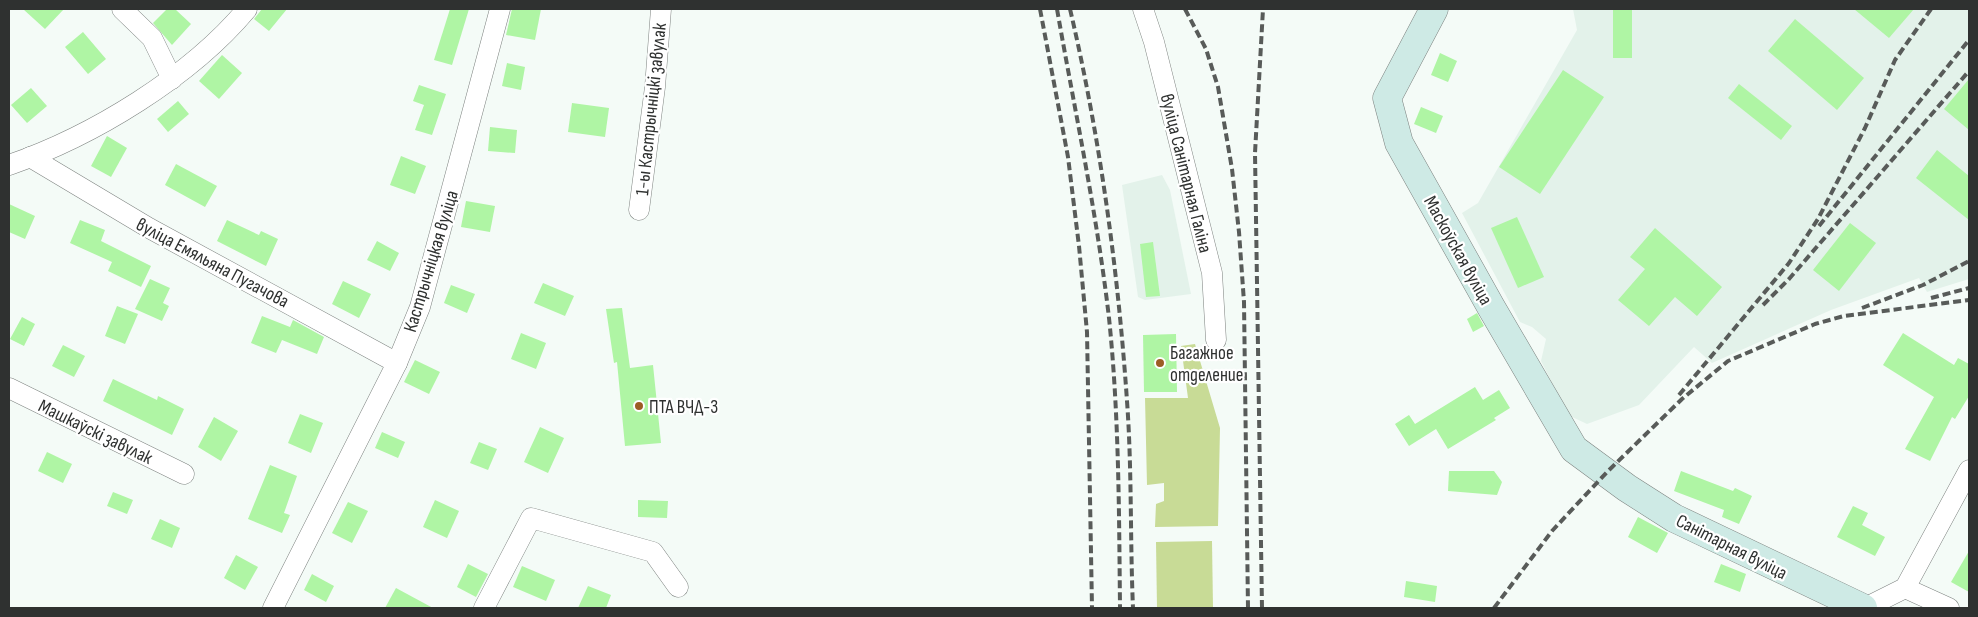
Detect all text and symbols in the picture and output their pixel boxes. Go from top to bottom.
street label: 1-ы Кастрычніцкі завулак [631,21,672,197]
street label: вуліца Санітарная Галіна [1155,92,1216,255]
street label: Кастрычніцкая вуліца [399,188,464,335]
street label: Маскоўская вуліца [1418,192,1497,309]
street label: вуліца Емяльяна Пугачова [132,213,293,313]
place label: Багажное отделение [1170,342,1243,387]
marker: Багажное отделение [1154,357,1166,369]
street label: Машкаўскі завулак [34,395,157,470]
place label: ПТА ВЧД-3 [649,396,718,419]
marker: ПТА ВЧД-3 [633,400,645,412]
street label: Санітарная вуліца [1672,510,1791,585]

